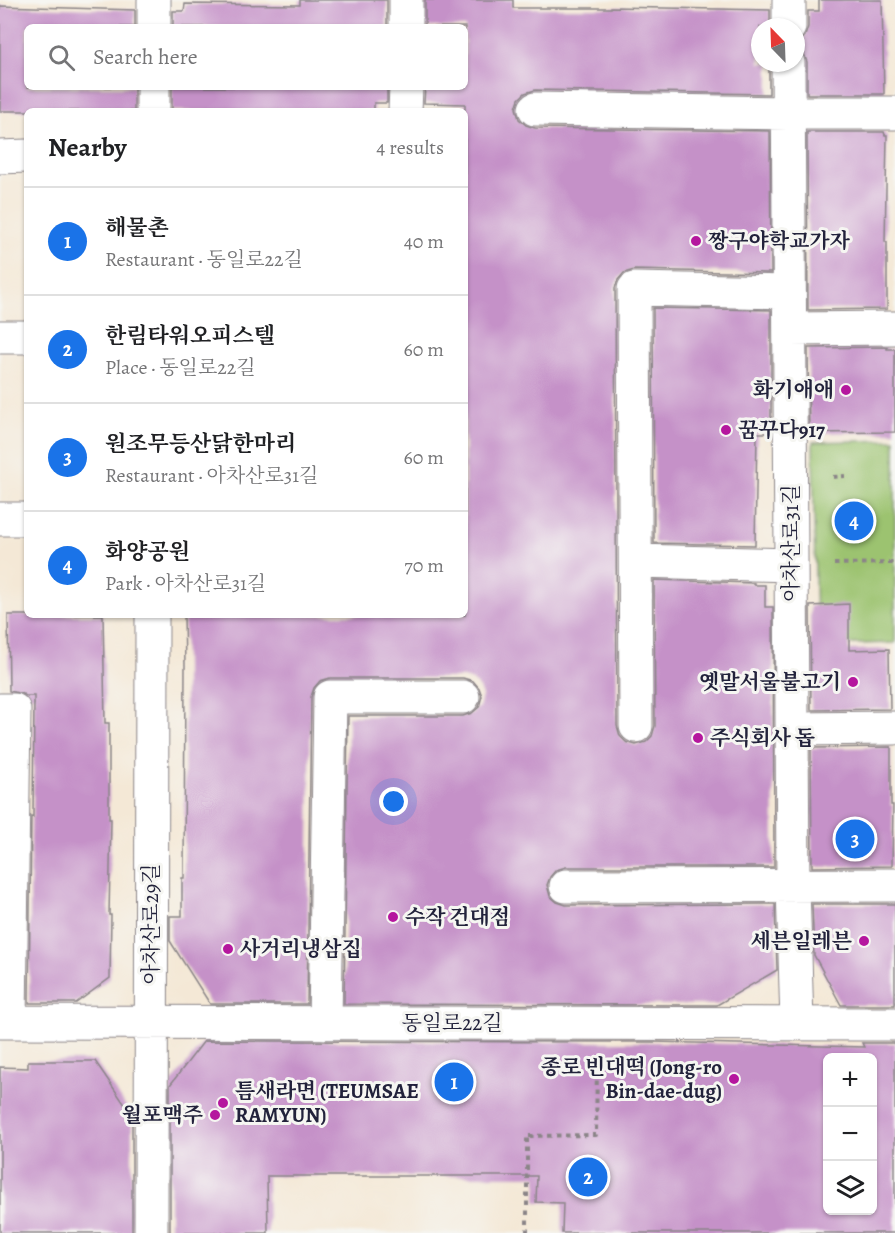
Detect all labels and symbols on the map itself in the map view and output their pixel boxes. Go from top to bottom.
north arrow [751,18,805,72]
place label: 짱구야학교가자 [708,227,851,255]
marker: 짱구야학교가자 [689,234,703,248]
place label: 화기애애 [753,376,834,404]
marker: 화기애애 [839,383,853,397]
place label: 꿈꾸다917 [738,416,825,444]
marker: 꿈꾸다917 [719,423,733,437]
street label: 아차산로31길 [777,484,805,602]
pin: 4 [834,498,874,544]
place label: 옛말서울불고기 [699,668,841,696]
marker: 옛말서울불고기 [846,675,860,689]
place label: 주식회사 돕 [710,724,815,752]
marker: 주식회사 돕 [691,731,705,745]
your location [379,787,408,816]
pin: 3 [836,816,874,862]
street label: 아차산로29길 [137,864,165,984]
place label: 수작 건대점 [405,903,510,931]
marker: 수작 건대점 [386,910,400,924]
place label: 세븐일레븐 [751,927,852,955]
marker: 세븐일레븐 [857,934,871,948]
place label: 사거리냉삼집 [240,935,362,963]
marker: 사거리냉삼집 [221,942,235,956]
street label: 동일로22길 [401,1009,503,1037]
place label: 종로 빈대떡 (Jong-ro Bin-dae-dug) [541,1053,722,1105]
pin: 1 [434,1060,474,1104]
marker: 종로 빈대떡 (Jong-ro Bin-dae-dug) [727,1072,741,1086]
place label: 틈새라면 (TEUMSAE RAMYUN) [235,1077,419,1129]
marker: 틈새라면 (TEUMSAE RAMYUN) [216,1096,230,1110]
place label: 월포맥주 [122,1101,203,1129]
marker: 월포맥주 [208,1108,222,1122]
pin: 2 [568,1154,608,1200]

